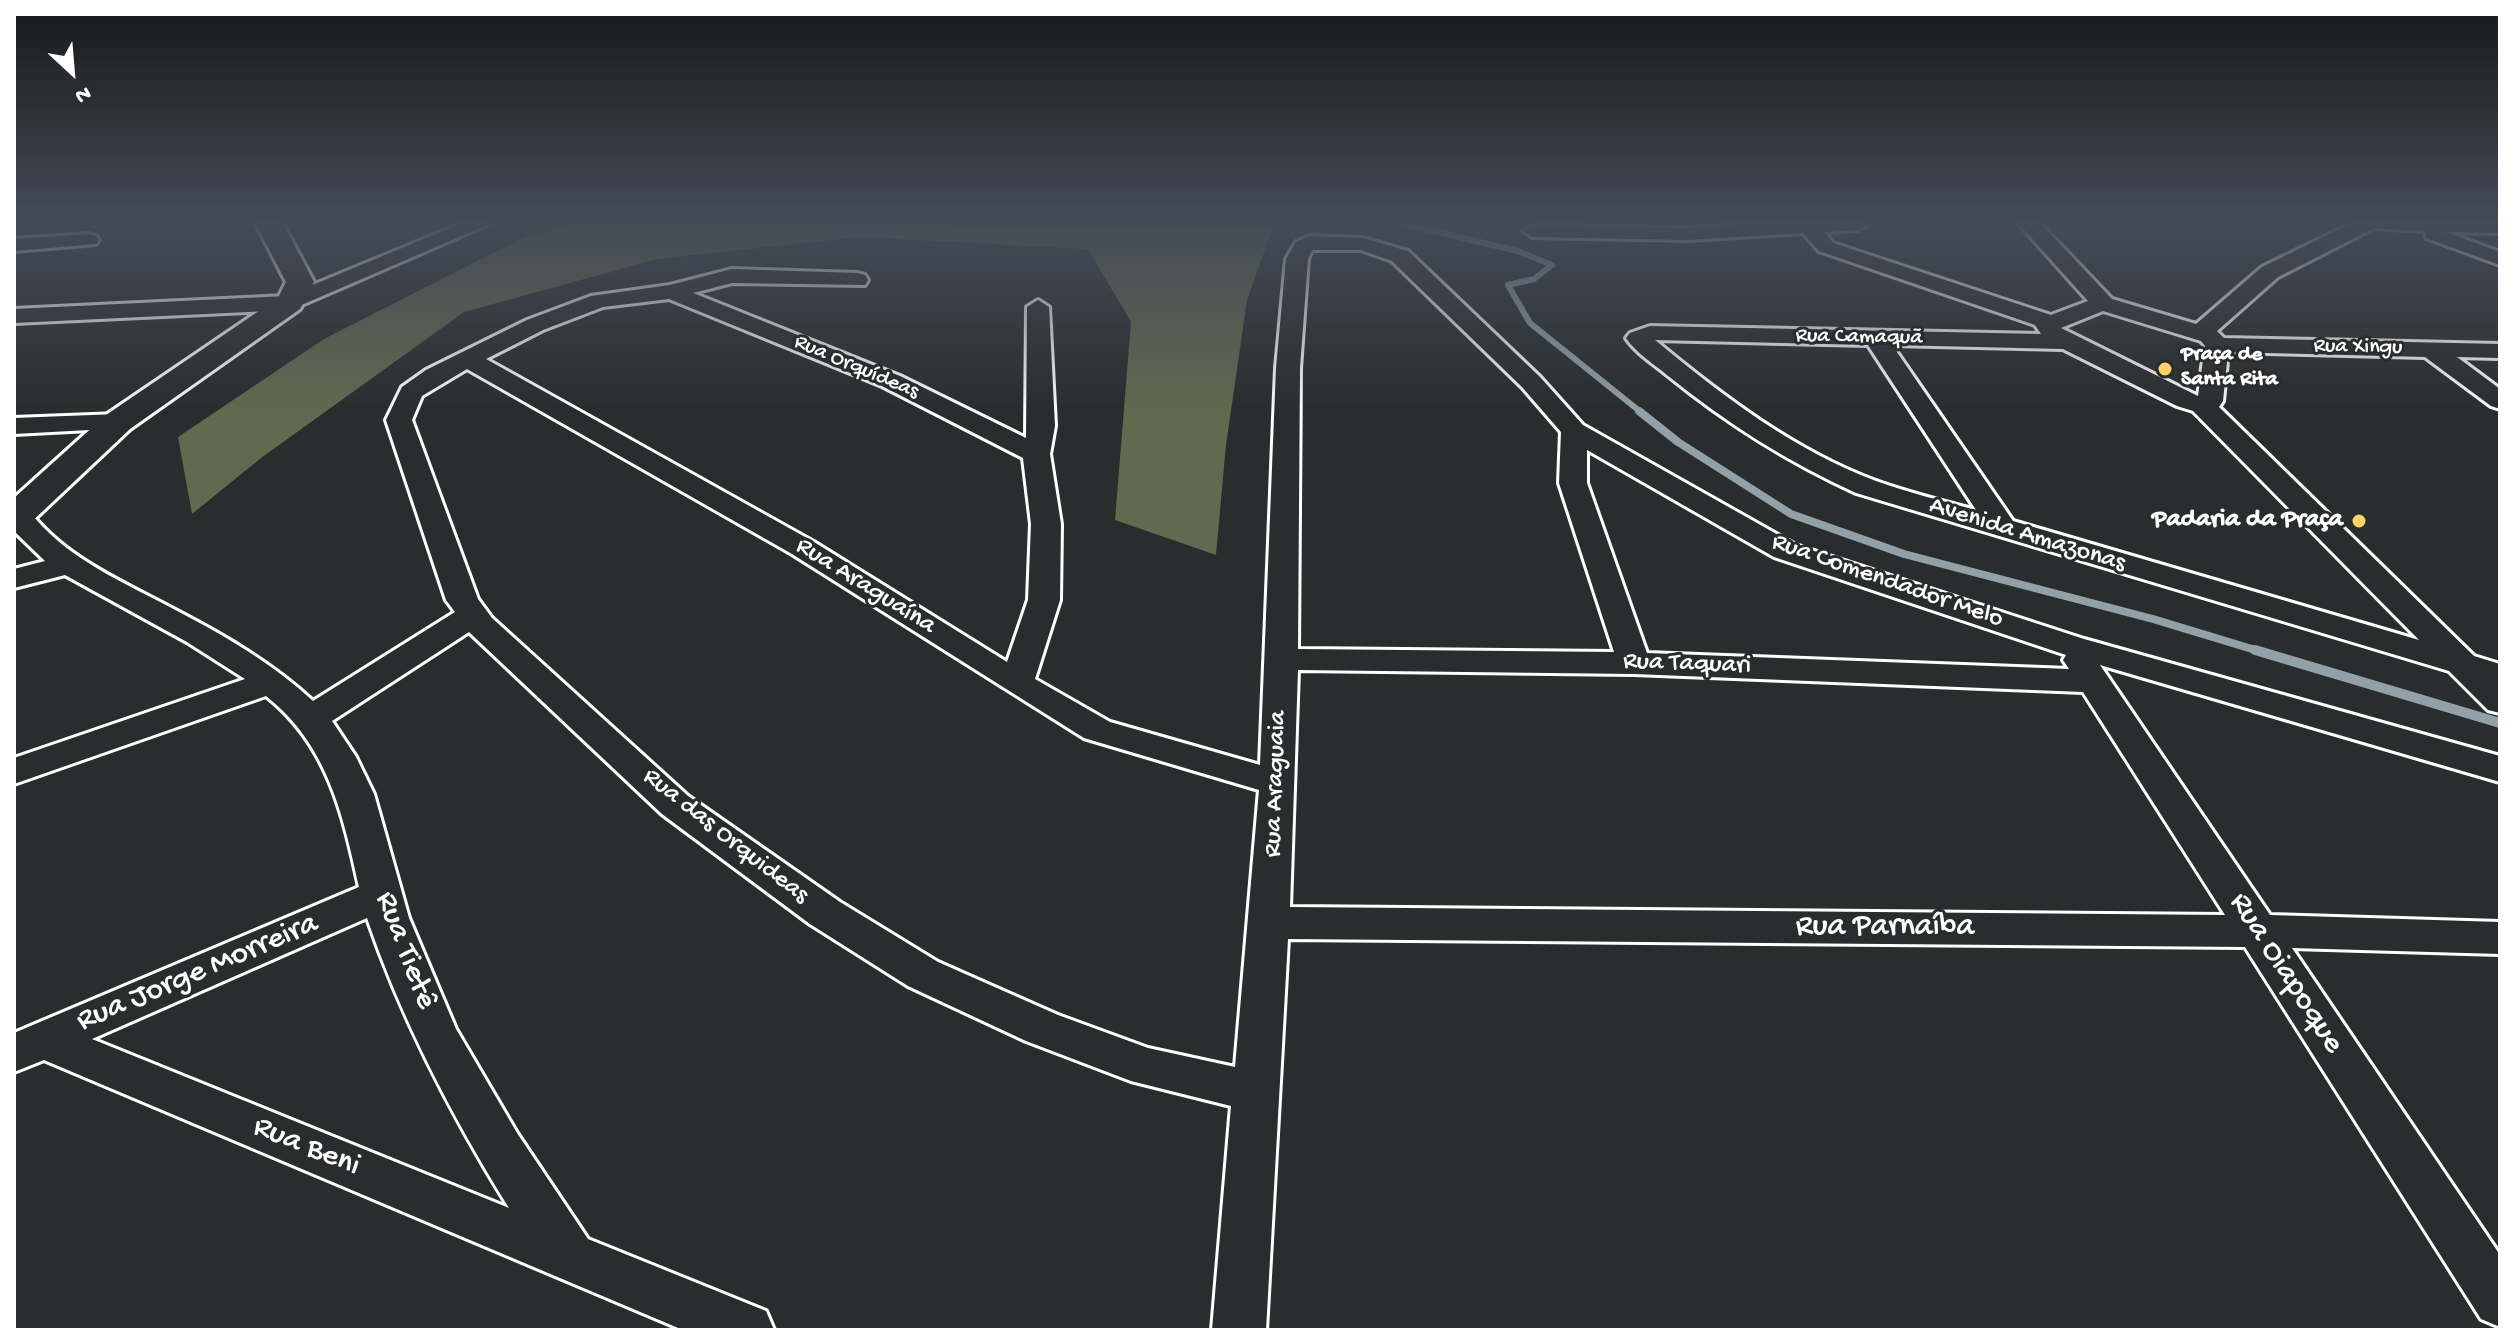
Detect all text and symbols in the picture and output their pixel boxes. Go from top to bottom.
north arrow [32,32,112,112]
text: N [70,79,95,108]
street label: Rua Camaquã [1795,324,1923,352]
street label: Rua Orquídeas [790,330,922,406]
street label: Rua Xingu [2313,334,2403,362]
place label: Praça de Santa Rita [2181,343,2278,394]
marker: Praça de Santa Rita [2156,360,2174,378]
street label: Avenida Amazonas [1925,491,2129,581]
place label: Padaria da Praça [2152,505,2343,537]
marker: Padaria da Praça [2350,512,2368,530]
street label: Rua Comendador Melo [1767,528,2007,636]
street label: Rua Araguaína [789,532,941,642]
street label: Rua Taquari [1623,647,1751,683]
street label: Rua Araguaia [1259,710,1295,858]
street label: Rua das Orquideas [636,762,814,912]
street label: Rua Oiapoque [2219,886,2351,1062]
street label: Rua Tietê [364,887,444,1015]
street label: Rua Jorge Morreira [72,906,324,1042]
street label: Rua Parnaíba [1796,909,1974,947]
street label: Rua Beni [247,1109,365,1187]

